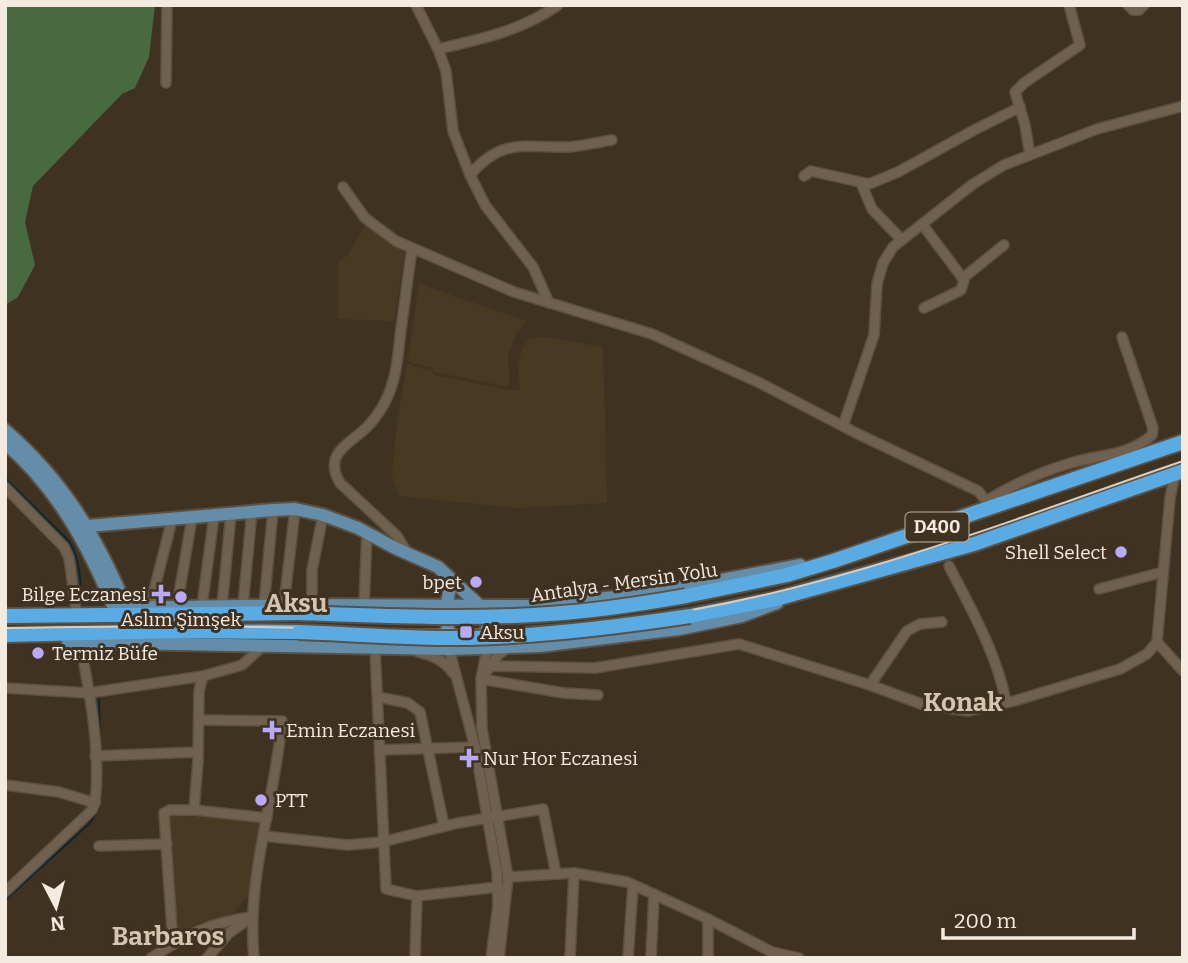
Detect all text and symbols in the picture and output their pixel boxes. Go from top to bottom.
road number: D400 [906,512,968,542]
place label: Shell Select [1005,541,1107,564]
marker: Shell Select [1113,544,1129,560]
street label: Antalya - Mersin Yolu [529,558,719,607]
place label: bpet [422,571,462,594]
marker: bpet [468,574,484,590]
place label: Bilge Eczanesi [21,583,147,606]
marker: Bilge Eczanesi [153,586,169,602]
district label: Aksu [265,588,327,619]
marker: Aslım Şimşek [173,589,189,605]
place label: Aslım Şimşek [121,608,241,631]
place label: Aksu [480,621,525,644]
marker: Aksu [458,624,474,640]
place label: Termiz Büfe [52,642,158,665]
marker: Termiz Büfe [30,645,46,661]
district label: Konak [923,687,1003,718]
place label: Emin Eczanesi [286,719,416,742]
marker: Emin Eczanesi [264,722,280,738]
place label: Nur Hor Eczanesi [483,747,638,770]
marker: Nur Hor Eczanesi [461,750,477,766]
place label: PTT [275,789,308,812]
marker: PTT [253,792,269,808]
north arrow [21,872,91,942]
scale bar [943,897,1134,941]
text: 200 m [954,908,1017,934]
text: N [49,911,66,936]
district label: Barbaros [112,921,224,952]

